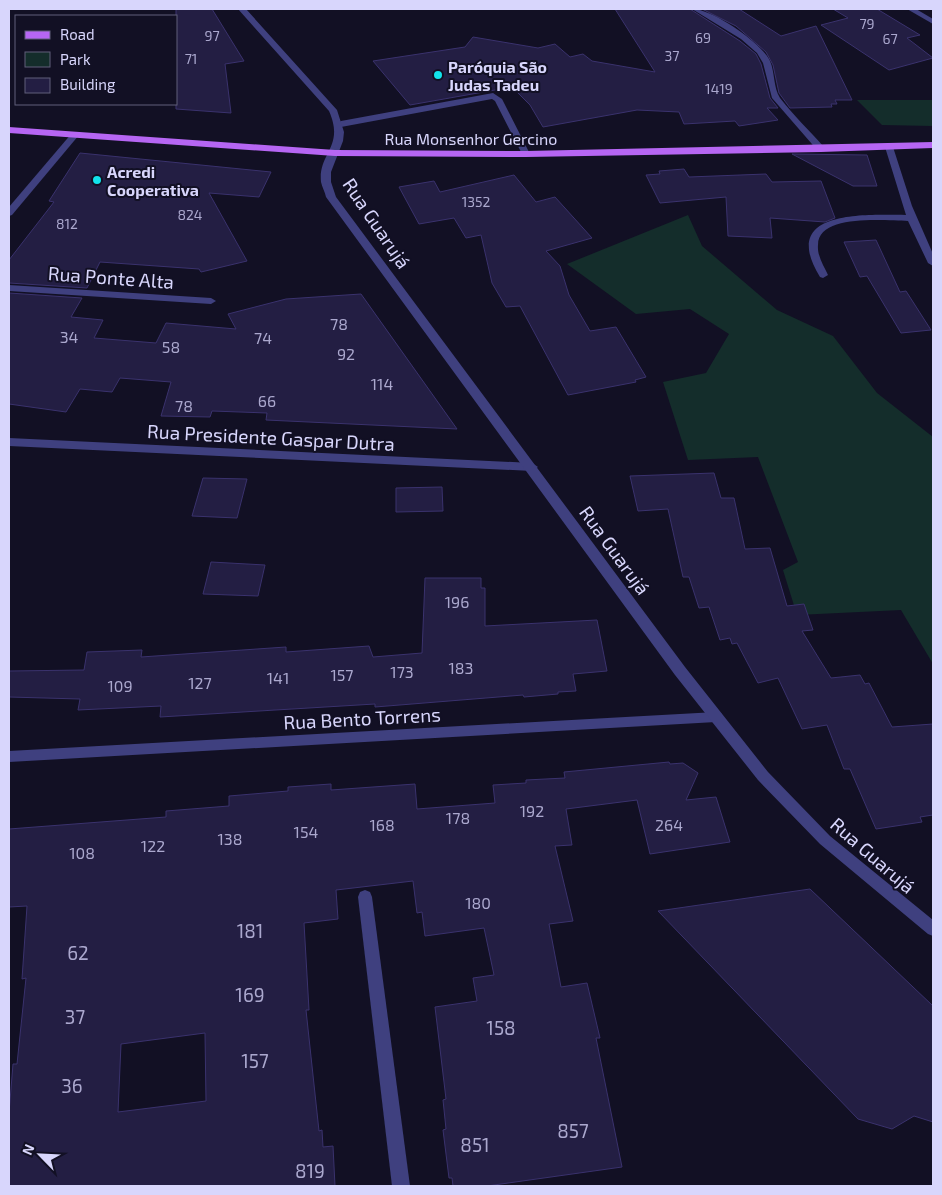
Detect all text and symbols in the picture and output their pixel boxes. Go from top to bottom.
legend [15,15,178,105]
house number: 79 [859,15,875,32]
text: Road [60,25,95,43]
house number: 97 [204,27,220,44]
house number: 69 [695,29,711,46]
house number: 67 [882,30,898,47]
house number: 37 [665,47,679,64]
text: Park [60,50,91,68]
house number: 71 [185,50,197,67]
place label: Paróquia São Judas Tadeu [448,57,547,94]
marker: Paróquia São Judas Tadeu [432,69,444,81]
text: Building [60,75,116,93]
house number: 1419 [705,80,733,97]
street label: Rua Monsenhor Gercino [385,129,557,148]
place label: Acredi Cooperativa [107,162,199,199]
street label: Rua Guarujá [338,173,416,273]
marker: Acredi Cooperativa [91,174,103,186]
house number: 1352 [462,193,490,210]
house number: 824 [178,206,202,223]
house number: 812 [56,215,78,232]
street label: Rua Ponte Alta [47,261,175,293]
house number: 78 [330,314,348,333]
house number: 34 [60,327,79,346]
house number: 74 [254,328,272,347]
house number: 58 [162,337,180,356]
house number: 92 [337,344,355,363]
house number: 114 [371,374,393,393]
house number: 66 [258,391,276,410]
house number: 78 [175,396,193,415]
street label: Rua Presidente Gaspar Dutra [147,419,395,455]
street label: Rua Guarujá [575,501,655,599]
house number: 196 [445,592,469,611]
house number: 183 [449,658,473,677]
house number: 173 [390,662,414,681]
house number: 157 [330,665,354,684]
house number: 141 [267,668,289,687]
house number: 127 [188,673,212,692]
house number: 109 [107,676,133,695]
street label: Rua Bento Torrens [283,702,441,734]
house number: 192 [520,801,544,820]
house number: 178 [446,808,470,827]
street label: Rua Guarujá [826,812,920,898]
house number: 168 [369,815,395,834]
house number: 264 [655,815,683,834]
house number: 154 [294,822,319,841]
house number: 138 [218,829,242,848]
house number: 122 [141,836,165,855]
house number: 108 [69,843,95,862]
house number: 180 [465,893,491,912]
house number: 181 [237,919,263,942]
house number: 62 [67,941,89,964]
house number: 169 [235,983,265,1006]
house number: 37 [65,1005,85,1028]
house number: 158 [486,1016,516,1039]
house number: 157 [241,1049,269,1072]
house number: 36 [61,1074,83,1097]
house number: 857 [557,1119,589,1142]
north arrow [15,1130,65,1180]
house number: 851 [460,1133,490,1156]
text: N [18,1141,37,1158]
house number: 819 [295,1159,325,1182]

